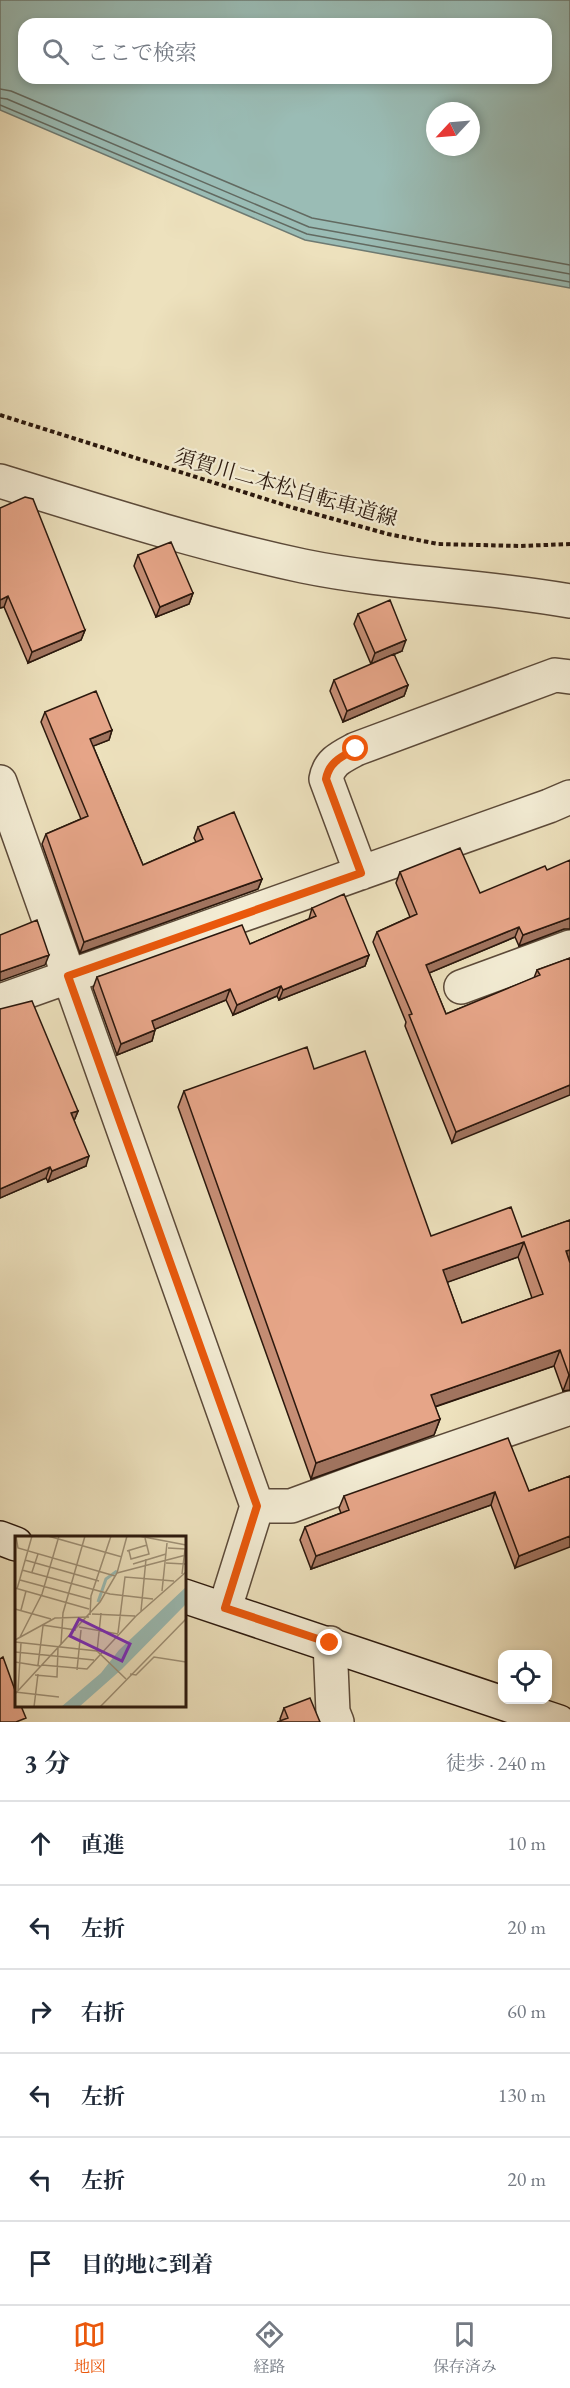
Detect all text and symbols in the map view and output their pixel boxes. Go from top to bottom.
search box [18,18,552,84]
icon: search [39,35,72,68]
text: ここで検索 [87,38,197,67]
north arrow [426,102,480,156]
street label: 須賀川二本松自転車道線 [171,442,401,532]
route start [342,735,368,761]
inset map [15,1536,186,1707]
route end [316,1629,342,1655]
map controls [498,1650,552,1704]
button: locate [498,1650,552,1704]
text: 3 分 [24,1746,70,1780]
text: 徒歩 · 240 m [446,1750,546,1776]
icon: ahead [24,1827,57,1860]
text: 直進 [81,1830,125,1859]
text: 10 m [507,1830,546,1856]
icon: left [24,1911,57,1944]
text: 左折 [81,1914,125,1943]
text: 20 m [507,1914,546,1940]
icon: right [24,1995,57,2028]
text: 右折 [81,1998,125,2027]
text: 60 m [507,1998,546,2024]
icon: left [24,2079,57,2112]
text: 左折 [81,2082,125,2111]
text: 130 m [498,2082,546,2108]
icon: left [24,2163,57,2196]
text: 左折 [81,2166,125,2195]
text: 20 m [507,2166,546,2192]
icon: arrive [24,2247,57,2280]
text: 目的地に到着 [81,2250,213,2279]
tab: 地図 [73,2318,106,2377]
tab: 経路 [253,2318,286,2377]
tab: 保存済み [433,2318,497,2377]

